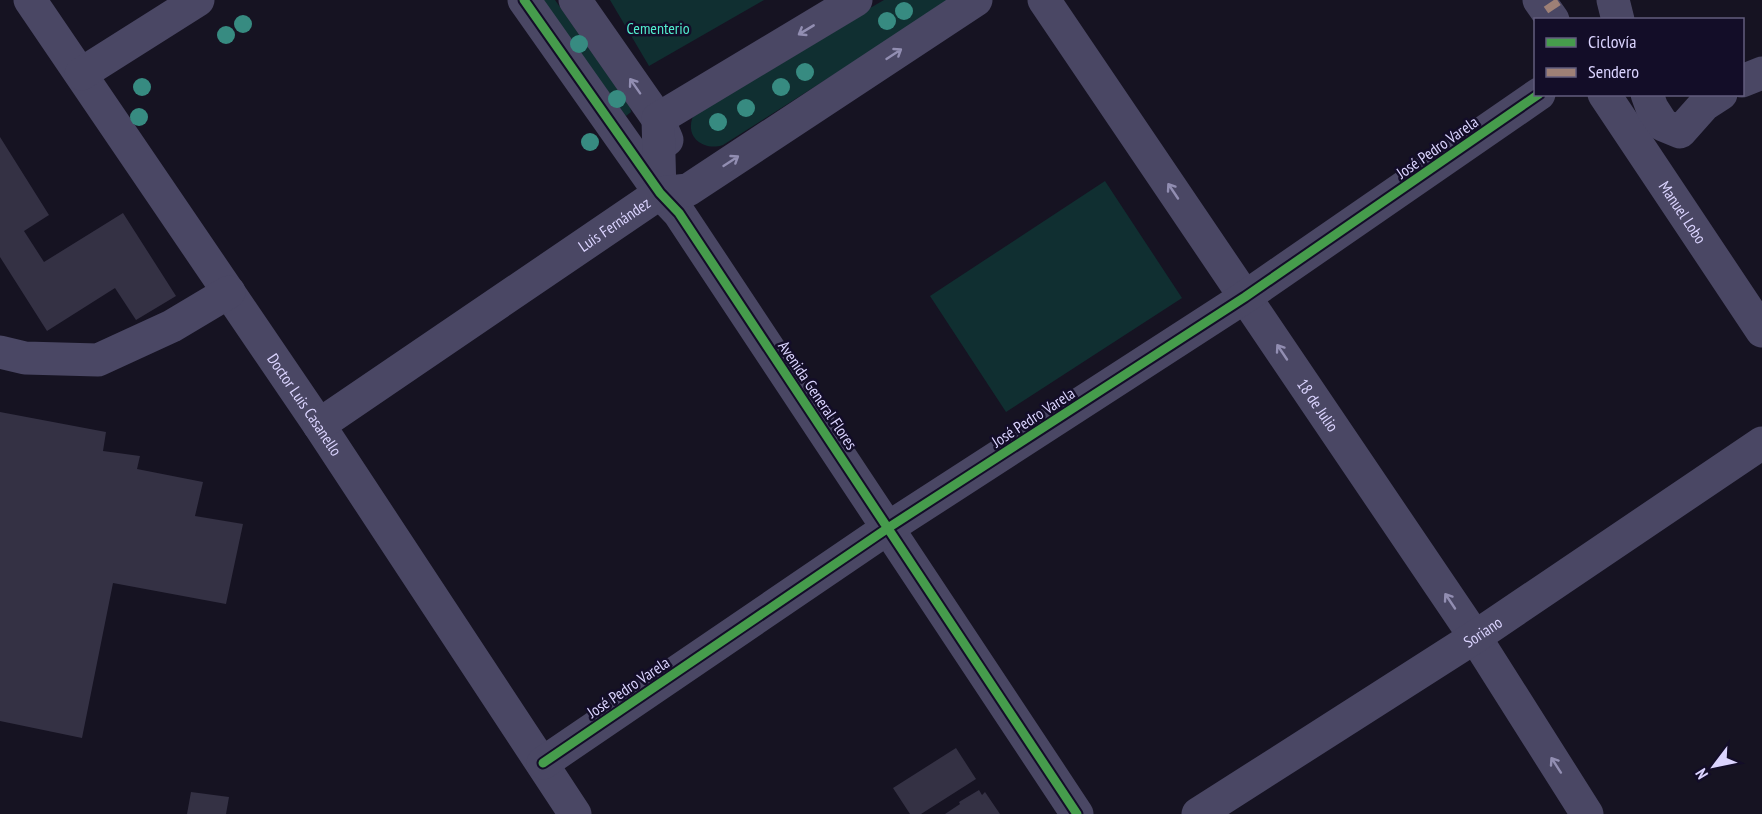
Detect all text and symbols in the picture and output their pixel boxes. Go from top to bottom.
park label: Cementerio [626,18,690,38]
legend [1534,18,1744,96]
one-way arrow [798,25,815,37]
text: Ciclovía [1588,30,1636,53]
one-way arrow [885,48,902,60]
text: Sendero [1588,60,1639,83]
one-way arrow [629,78,641,94]
street label: José Pedro Varela [1392,112,1482,183]
one-way arrow [722,155,739,167]
street label: Manuel Lobo [1655,177,1711,247]
one-way arrow [1167,183,1179,199]
street label: Luis Fernández [574,192,654,256]
street label: Avenida General Flores [774,337,862,453]
one-way arrow [1276,344,1289,361]
street label: Doctor Luis Casanello [263,349,346,459]
street label: 18 de Julio [1293,375,1343,435]
street label: José Pedro Varela [987,383,1078,452]
one-way arrow [1444,593,1456,610]
street label: Soriano [1460,612,1506,652]
street label: José Pedro Varela [582,652,673,722]
north arrow [1684,736,1744,796]
one-way arrow [1550,757,1562,774]
text: N [1691,765,1712,783]

